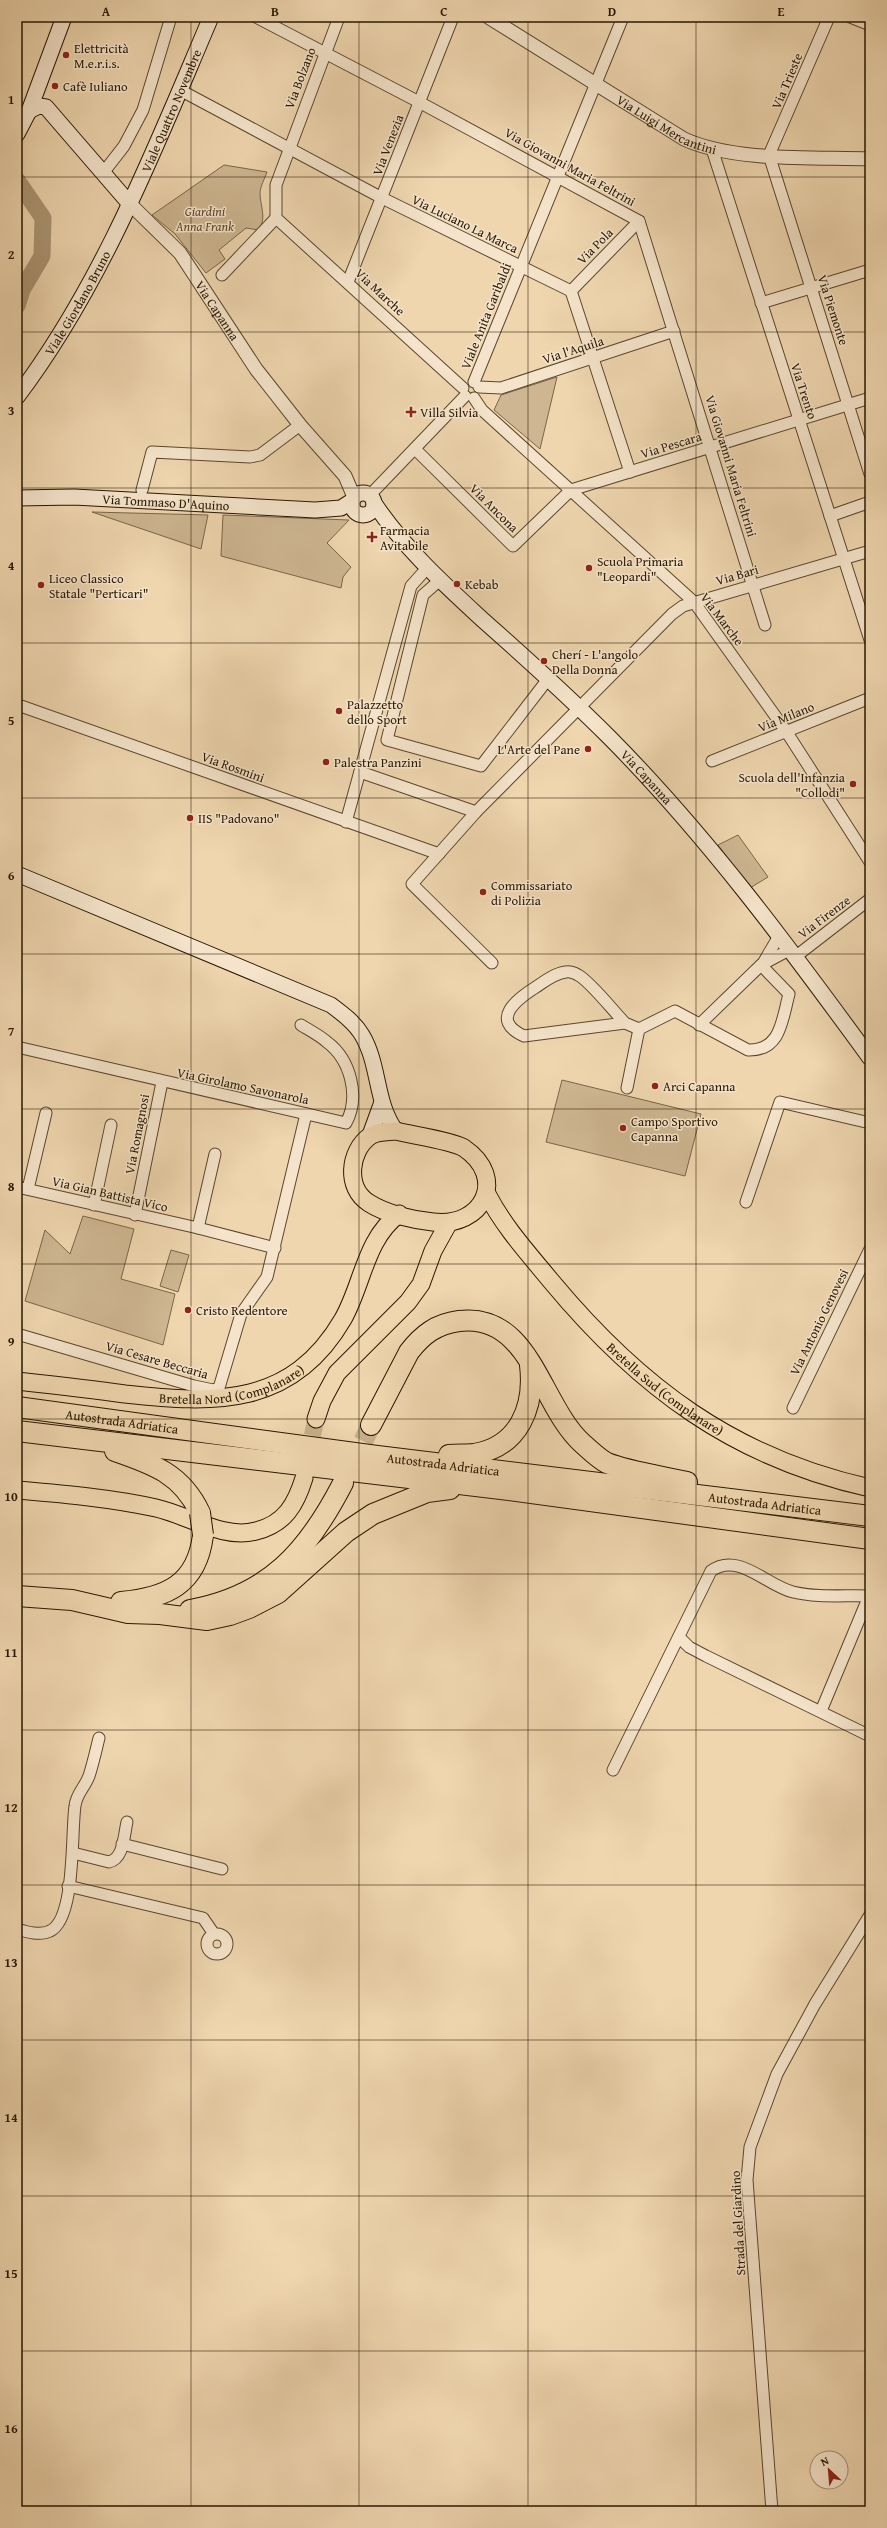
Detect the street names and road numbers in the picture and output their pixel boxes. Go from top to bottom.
street label: Via Bolzano [280,44,321,112]
street label: Viale Quattro Novembre [136,46,206,175]
street label: Via Trieste [767,50,807,112]
street label: Via Luigi Mercantini [613,90,719,159]
street label: Via Venezia [368,111,409,178]
street label: Via Giovanni Maria Feltrini [501,123,639,211]
street label: Via Luciano La Marca [409,190,522,258]
street label: Via Pola [573,223,618,268]
street label: Viale Giordano Bruno [40,247,115,359]
street label: Viale Anita Garibaldi [456,260,516,372]
street label: Via Marche [351,264,409,320]
street label: Via Piemonte [813,272,853,348]
street label: Via Capanna [191,277,245,345]
street label: Via l'Aquila [540,331,607,369]
street label: Via Trento [786,360,822,422]
street label: Via Giovanni Maria Feltrini [700,393,762,540]
street label: Via Pescara [638,426,705,463]
street label: Via Ancona [465,479,523,537]
street label: Via Tommaso D'Aquino [102,489,230,515]
street label: Via Bari [713,560,761,590]
street label: Via Marche [696,588,748,650]
street label: Via Milano [755,697,817,737]
street label: Via Capanna [617,745,677,809]
street label: Via Rosmini [199,747,267,787]
street label: Via Firenze [794,891,854,943]
street label: Via Girolamo Savonarola [175,1063,312,1109]
street label: Via Romagnosi [120,1092,154,1176]
street label: Via Gian Battista Vico [50,1171,170,1217]
street label: Via Antonio Genovesi [785,1265,853,1379]
street label: Via Cesare Beccaria [103,1336,211,1384]
street label: Bretella Sud (Complanare) [603,1338,727,1440]
street label: Bretella Nord (Complanare) [158,1360,308,1408]
street label: Autostrada Adriatica [65,1404,180,1438]
street label: Autostrada Adriatica [386,1448,502,1480]
street label: Autostrada Adriatica [707,1487,823,1520]
street label: Strada del Giardino [726,2170,750,2276]

